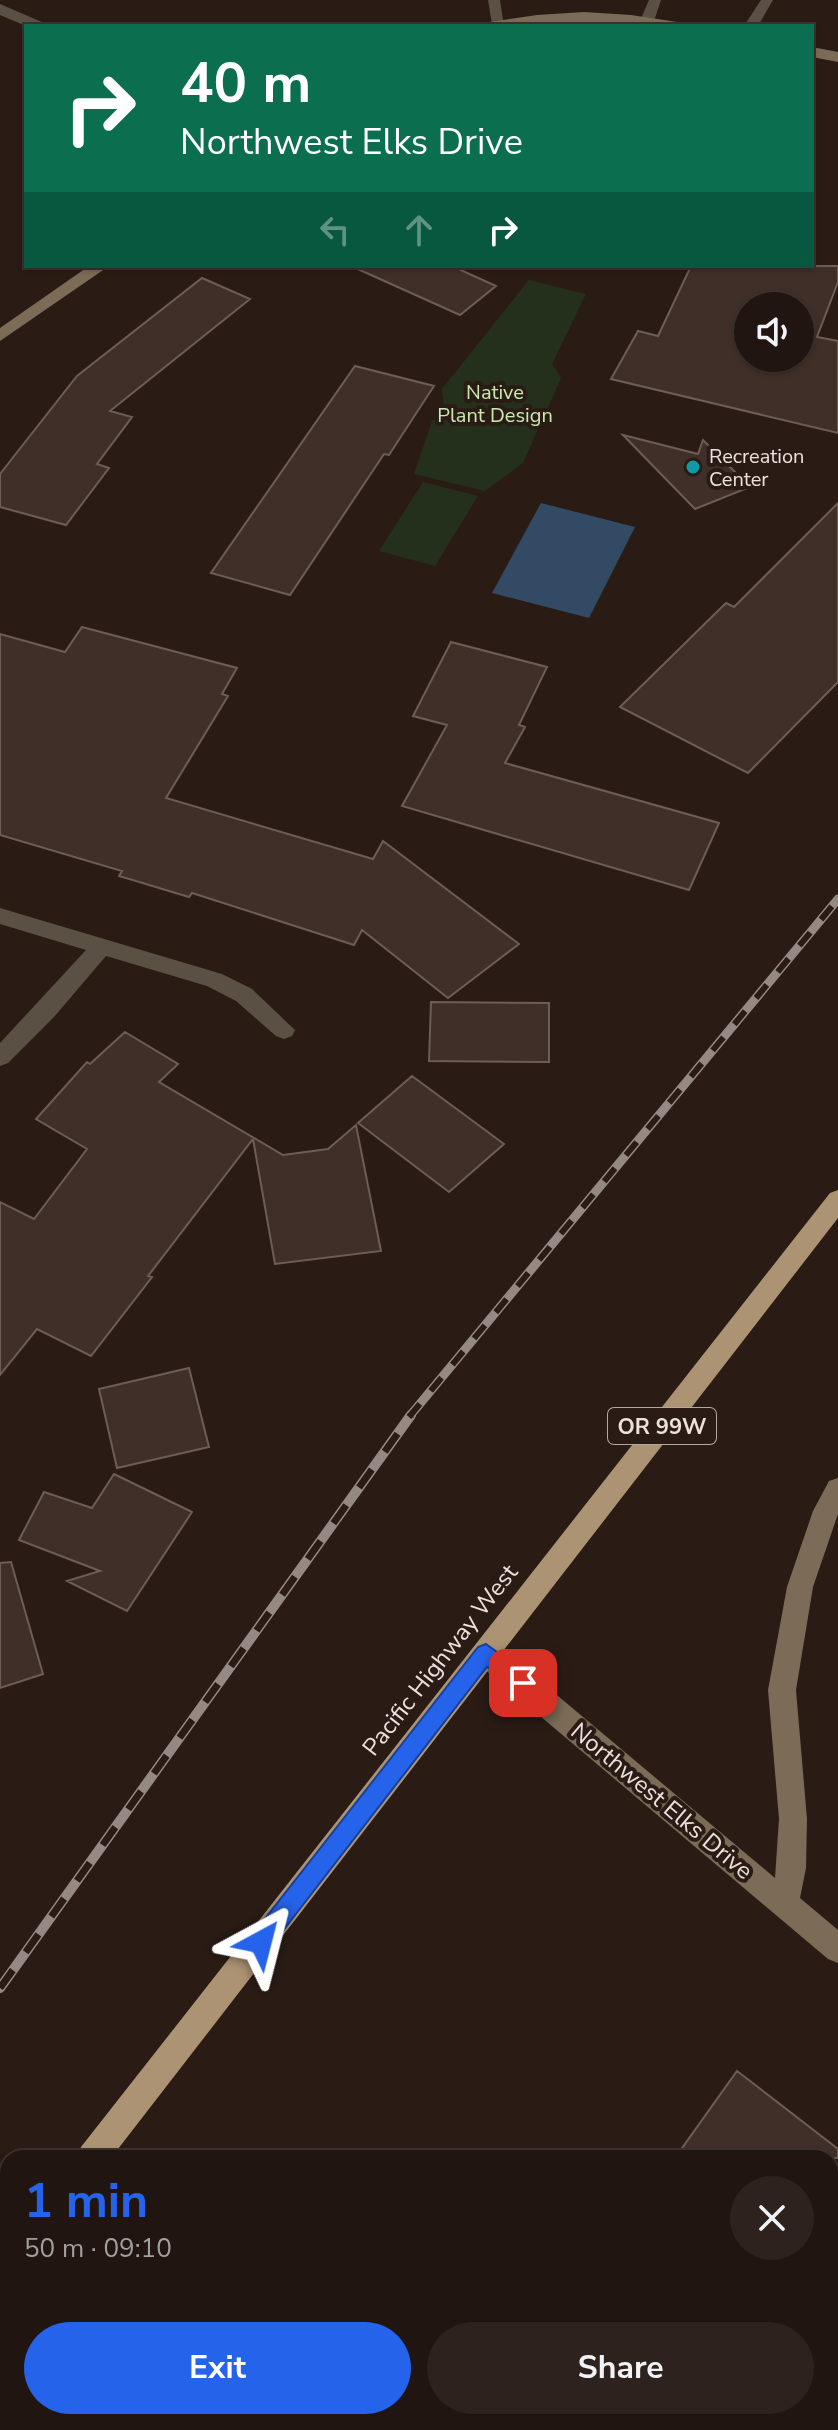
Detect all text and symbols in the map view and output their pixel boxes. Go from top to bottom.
text: 40 m [180,45,311,122]
icon: right [48,56,152,160]
text: Northwest Elks Drive [180,118,523,167]
icon: left [313,208,357,252]
icon: ahead [397,208,441,252]
icon: right [481,208,525,252]
map controls [734,292,814,372]
button: sound [734,292,814,372]
park label: Native Plant Design [437,379,553,429]
place label: Recreation Center [709,443,804,493]
marker: Recreation Center [684,458,702,476]
road number: OR 99W [608,1408,716,1444]
street label: Pacific Highway West [355,1557,525,1762]
pin [489,1649,557,1717]
icon: arrive [501,1661,545,1705]
street label: Northwest Elks Drive [564,1715,760,1887]
position arrow [219,1900,303,1984]
text: 1 min [24,2168,148,2234]
button: close [730,2176,814,2260]
text: 50 m · 09:10 [24,2231,172,2266]
button: Exit [24,2322,411,2414]
button: Share [427,2322,814,2414]

